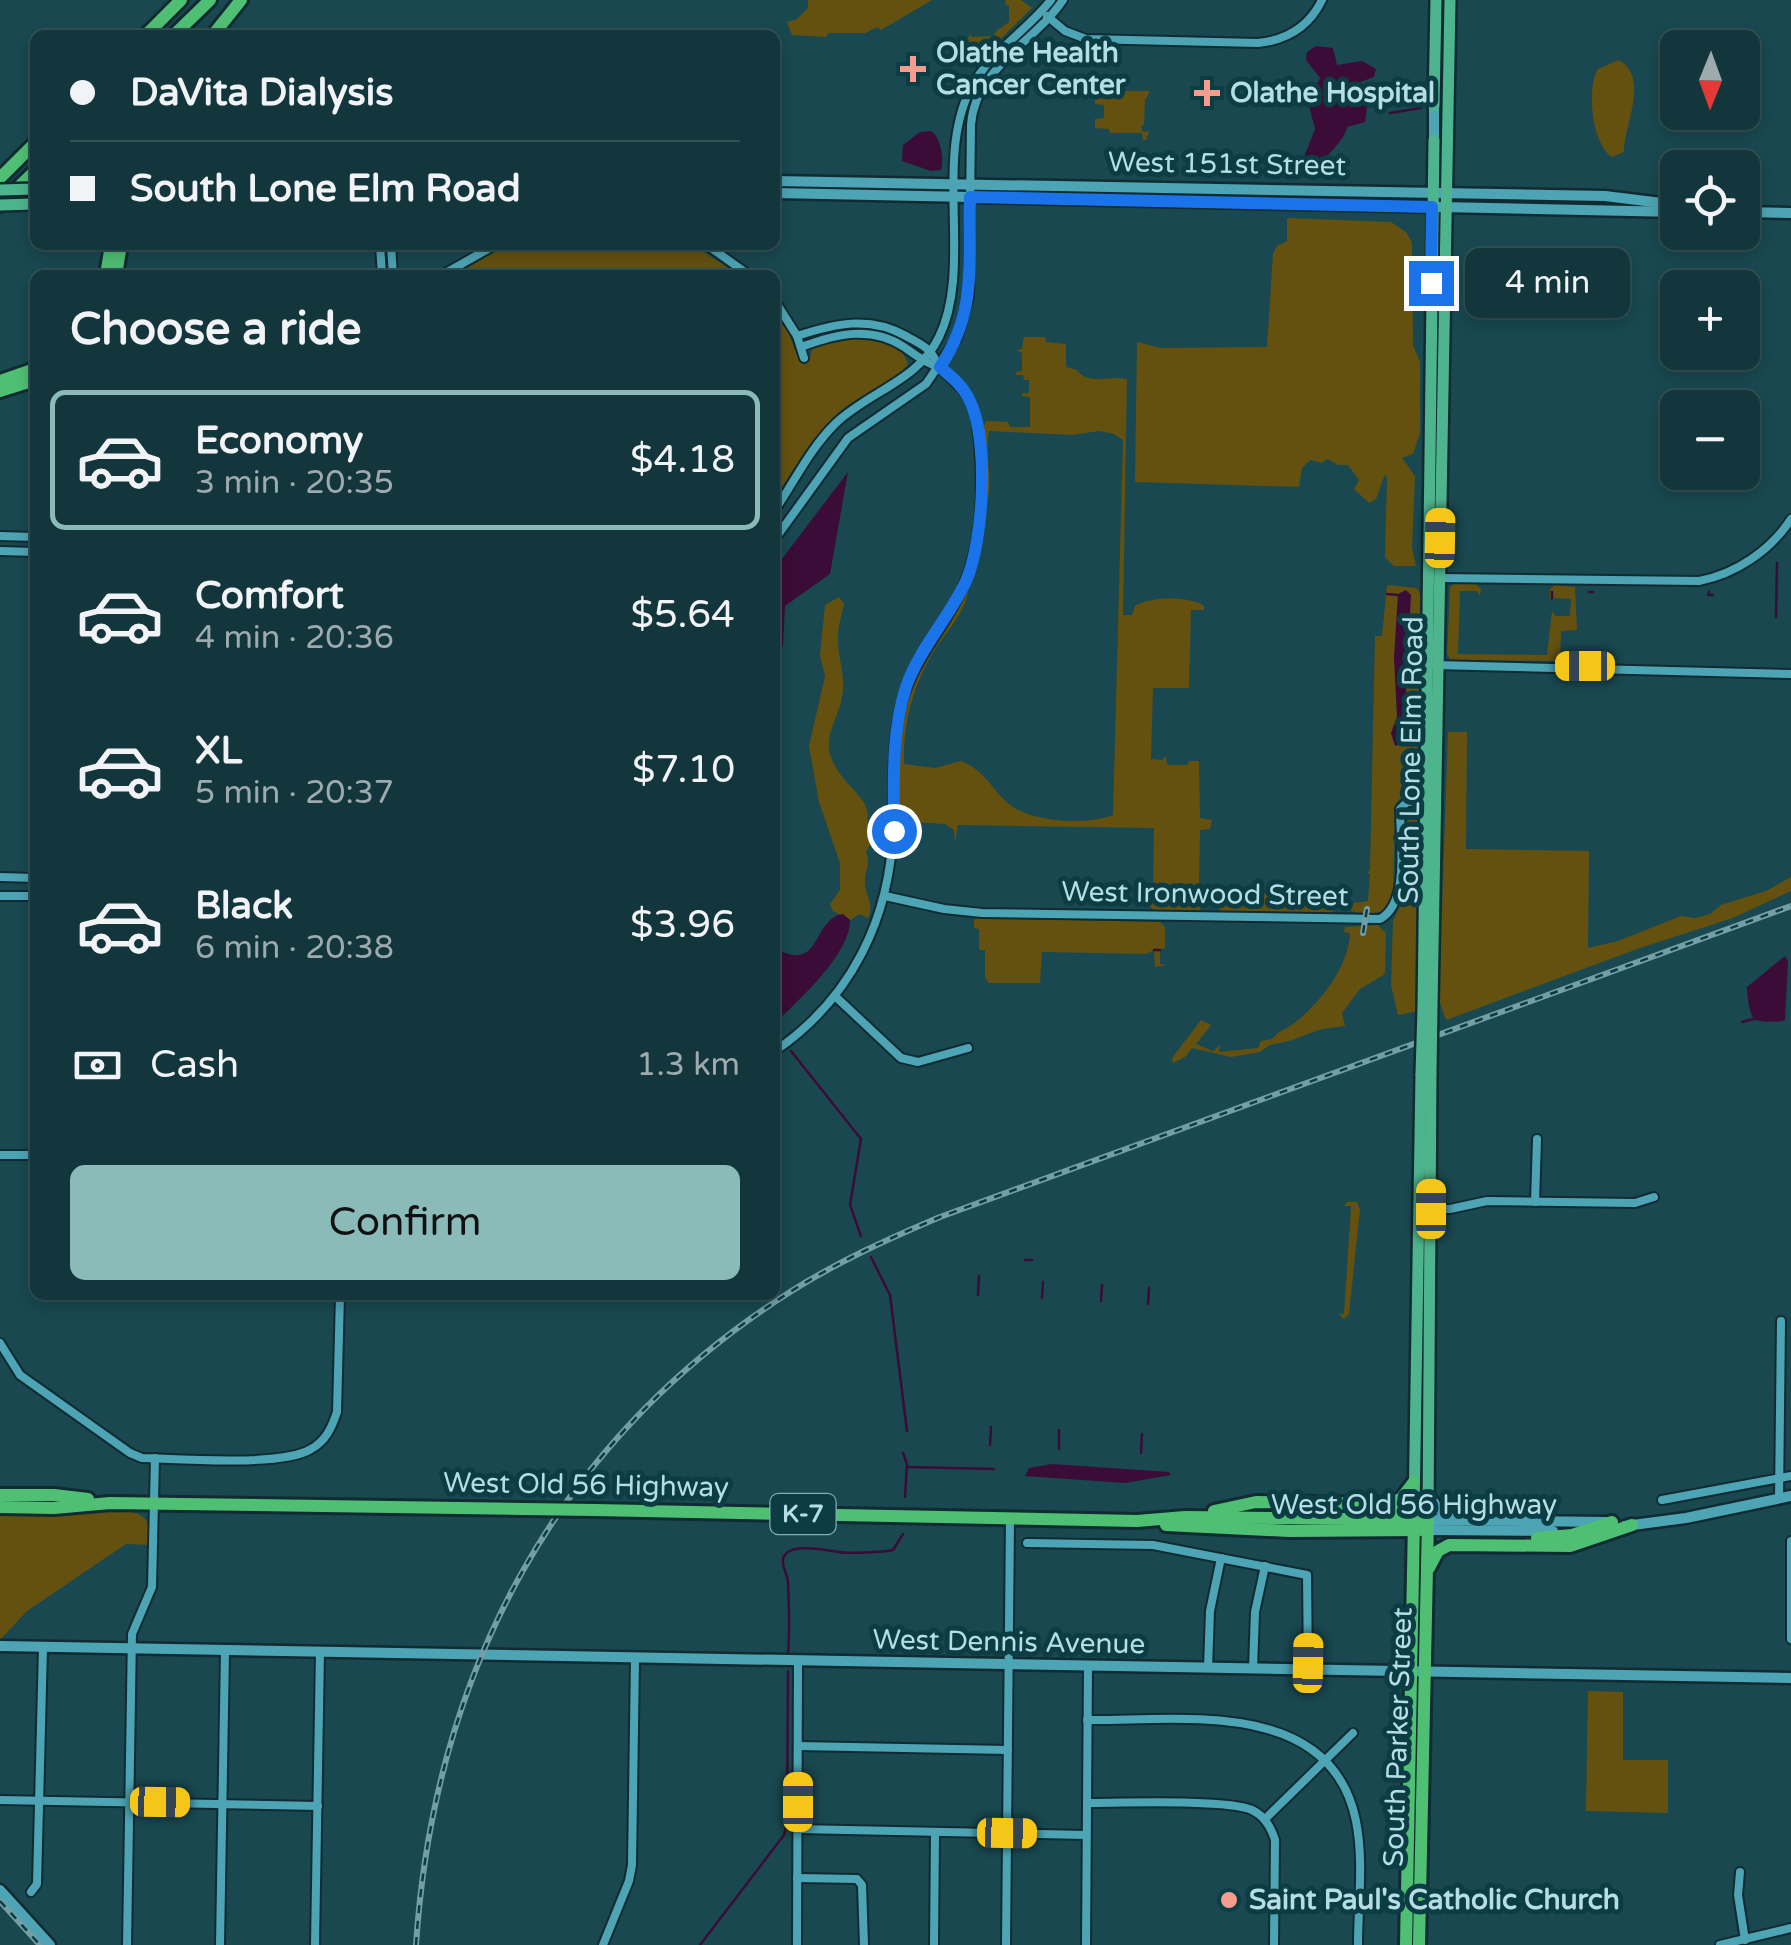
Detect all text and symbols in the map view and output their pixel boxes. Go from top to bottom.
north arrow [1660,30,1760,130]
map controls [1660,30,1760,490]
place label: Olathe Health Cancer Center [936,36,1127,102]
marker: Olathe Health Cancer Center [900,56,926,82]
text: DaVita Dialysis [130,70,394,116]
place label: Olathe Hospital [1230,76,1435,110]
marker: Olathe Hospital [1194,80,1220,106]
street label: West 151st Street [1108,145,1347,183]
button: locate [1660,150,1760,250]
text: South Lone Elm Road [130,166,521,212]
callout: 4 min [1466,248,1631,318]
route end [1409,261,1454,306]
text: 4 min [1505,264,1590,302]
button: + [1660,270,1760,370]
text: Choose a ride [70,303,361,357]
button: − [1660,390,1760,490]
icon: car [75,415,165,505]
text: Economy [195,418,363,464]
text: $4.18 [630,437,735,483]
text: 3 min · 20:35 [195,464,394,502]
car [1424,508,1456,568]
icon: car [75,570,165,660]
text: Comfort [195,573,344,619]
text: $5.64 [630,592,735,638]
street label: South Lone Elm Road [1391,616,1431,904]
text: 4 min · 20:36 [195,619,394,657]
car [1555,651,1615,681]
icon: car [75,725,165,815]
text: XL [195,728,242,774]
text: $7.10 [632,747,735,793]
text: 5 min · 20:37 [195,774,394,812]
route start [872,809,917,854]
street label: West Ironwood Street [1061,874,1349,914]
icon: car [75,880,165,970]
text: Black [195,883,293,929]
text: $3.96 [630,902,735,948]
text: 6 min · 20:38 [195,929,394,967]
icon: cash [70,1038,125,1093]
text: Cash [150,1042,239,1088]
text: 1.3 km [636,1046,740,1084]
button: Confirm [70,1165,740,1280]
car [1416,1179,1446,1239]
street label: West Old 56 Highway [443,1466,729,1504]
street label: West Old 56 Highway [1271,1488,1557,1522]
road number: K-7 [770,1494,836,1534]
street label: South Parker Street [1376,1606,1420,1867]
street label: West Dennis Avenue [872,1623,1146,1661]
car [1292,1633,1324,1693]
car [783,1772,813,1832]
car [130,1786,190,1818]
car [977,1817,1037,1849]
place label: Saint Paul's Catholic Church [1249,1883,1620,1917]
marker: Saint Paul's Catholic Church [1218,1889,1240,1911]

